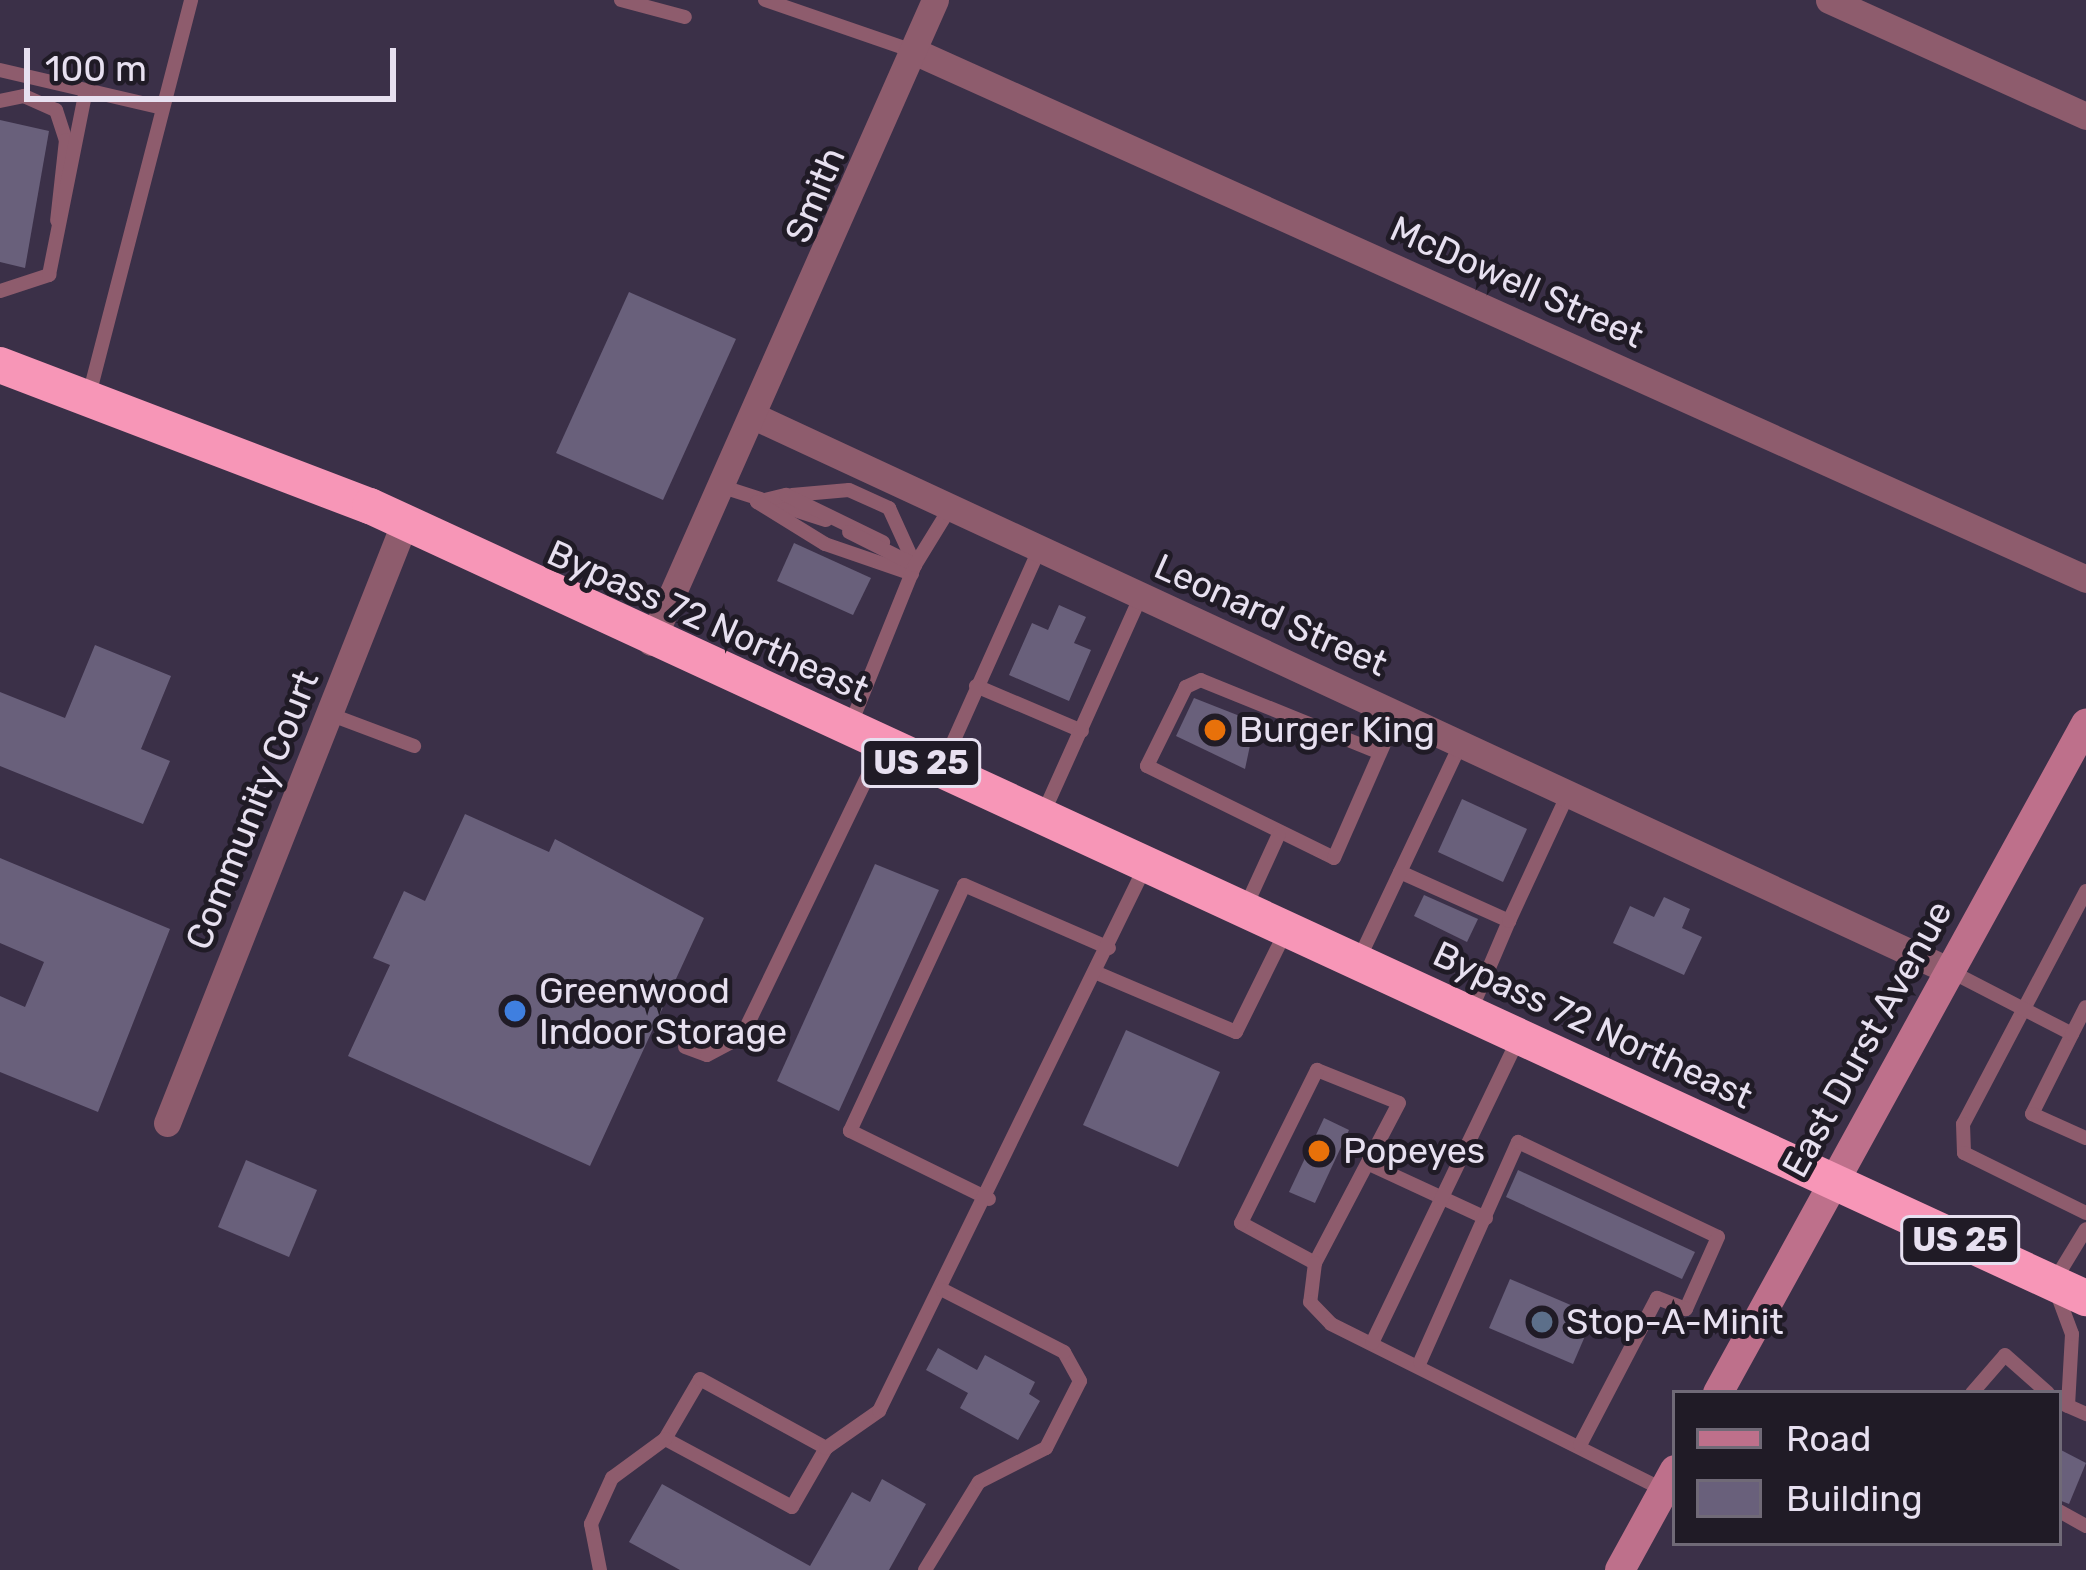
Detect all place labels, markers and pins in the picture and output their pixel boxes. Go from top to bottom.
place label: Burger King [1239,708,1436,752]
marker: Burger King [1202,717,1228,743]
place label: Greenwood Indoor Storage [539,968,788,1053]
marker: Greenwood Indoor Storage [502,998,528,1024]
place label: Popeyes [1343,1129,1485,1173]
marker: Popeyes [1306,1138,1332,1164]
place label: Stop-A-Minit [1566,1300,1784,1344]
marker: Stop-A-Minit [1529,1309,1555,1335]

